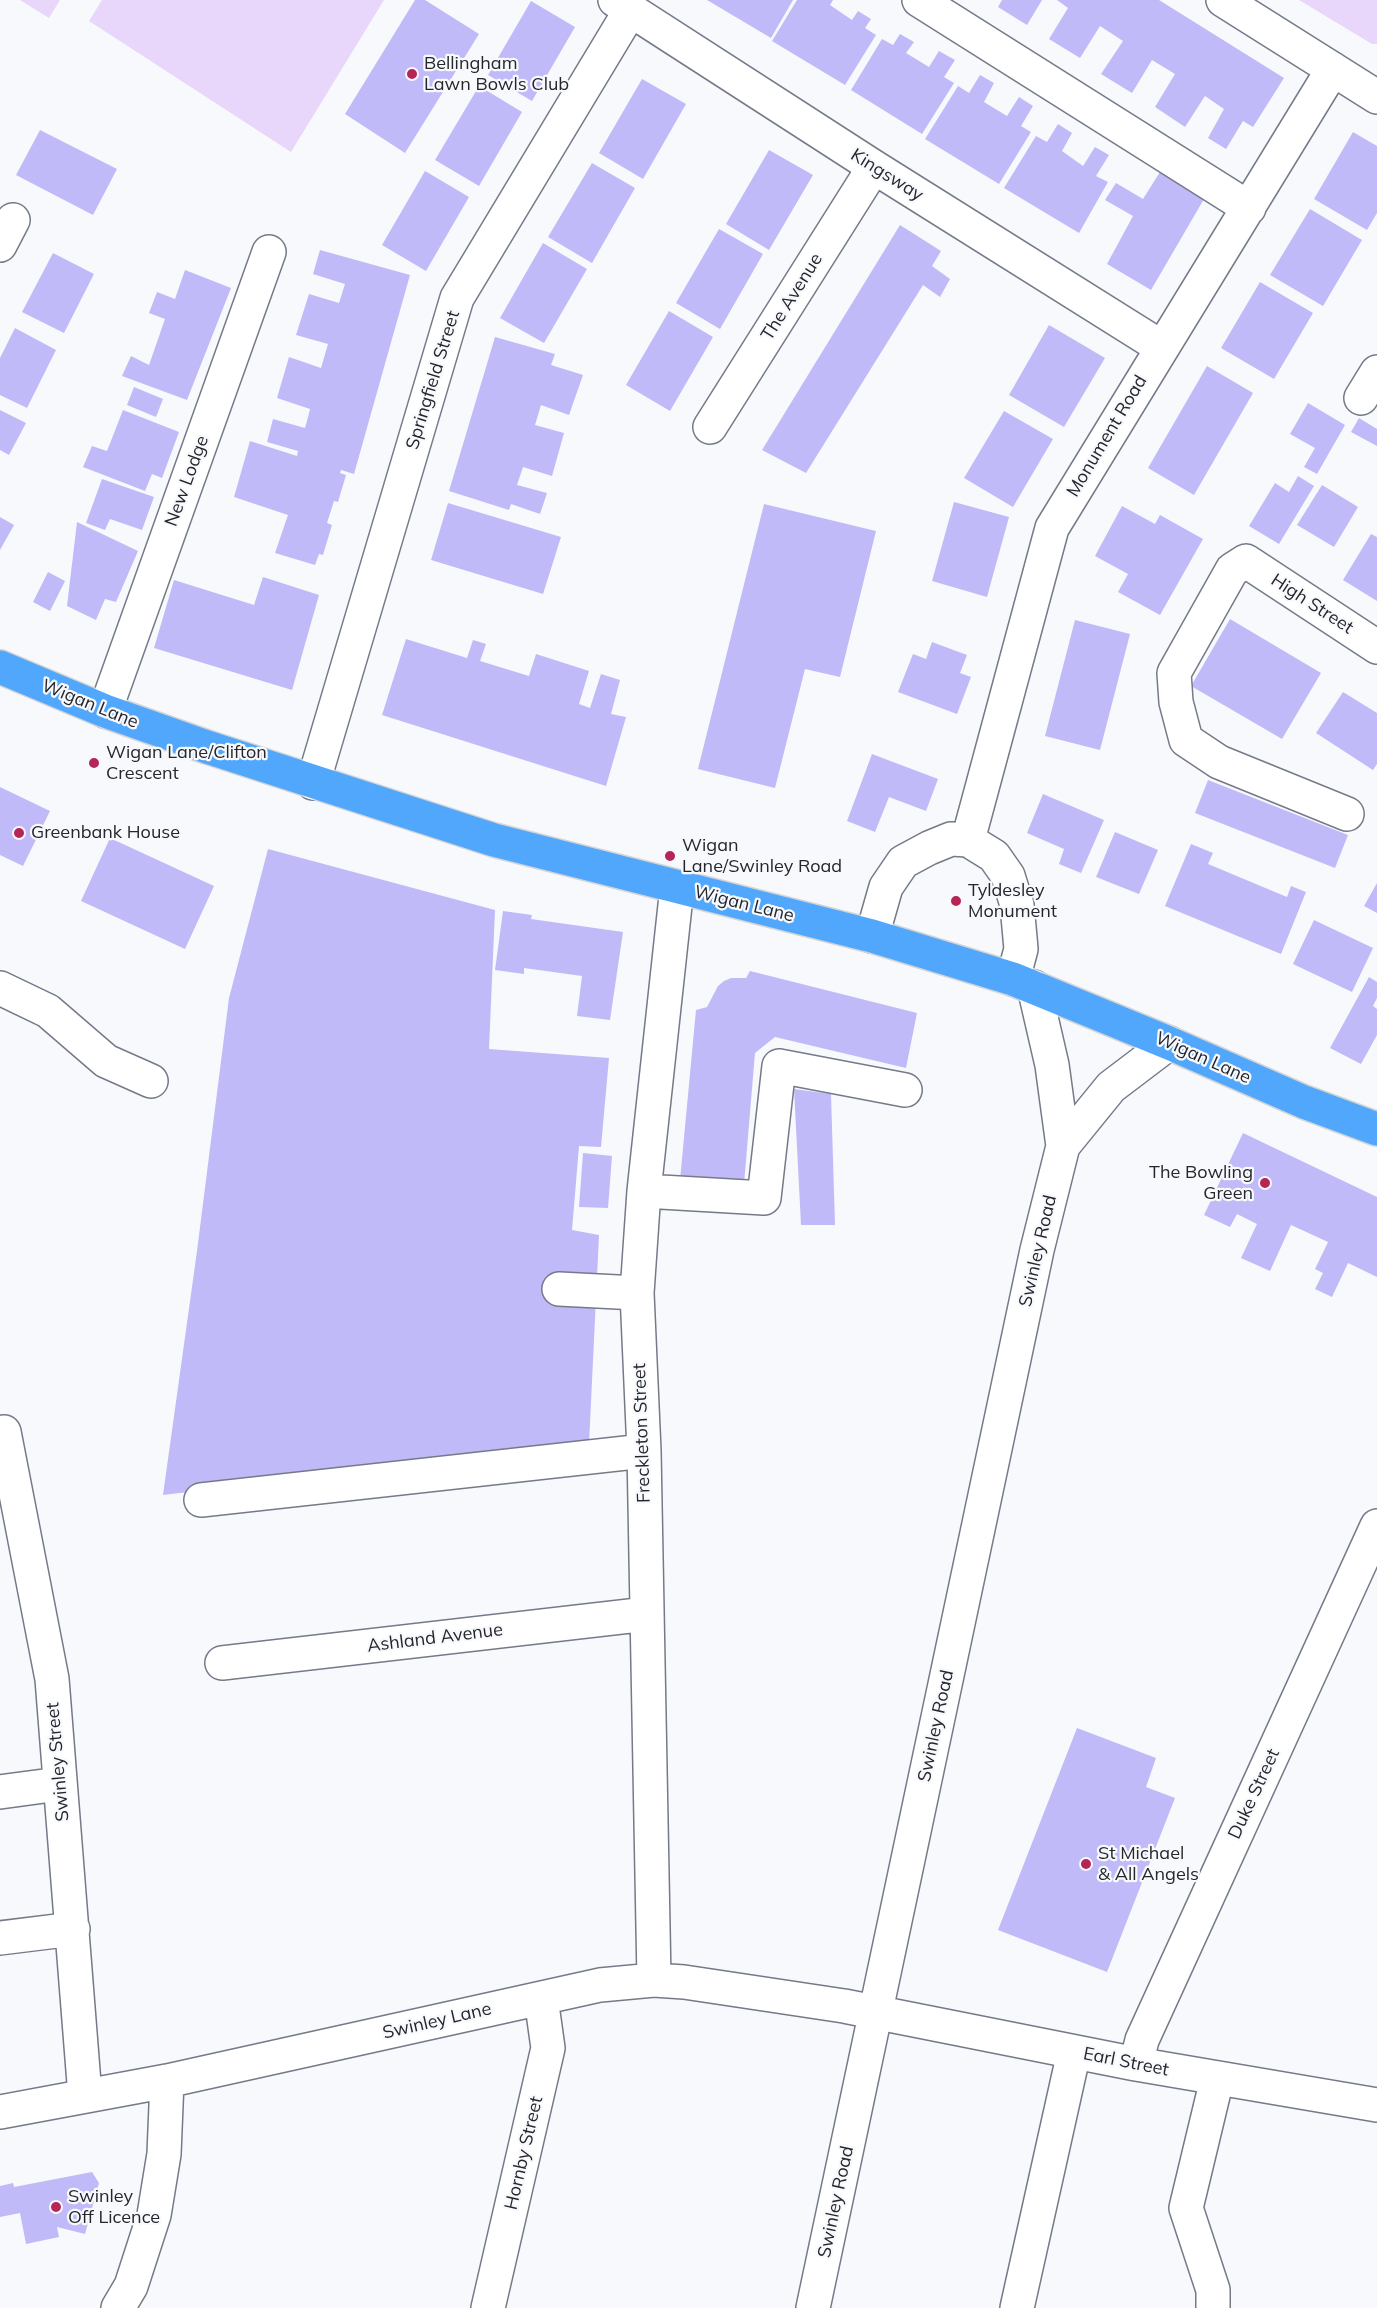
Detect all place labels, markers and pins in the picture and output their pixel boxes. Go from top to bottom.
place label: Bellingham Lawn Bowls Club [424,53,569,96]
marker: Bellingham Lawn Bowls Club [405,67,419,81]
place label: Wigan Lane/Clifton Crescent [106,742,267,784]
marker: Wigan Lane/Clifton Crescent [87,756,101,770]
place label: Greenbank House [31,822,180,844]
marker: Greenbank House [12,826,26,840]
place label: Wigan Lane/Swinley Road [682,835,842,878]
marker: Wigan Lane/Swinley Road [663,849,677,863]
place label: Tyldesley Monument [968,880,1057,922]
marker: Tyldesley Monument [949,894,963,908]
place label: The Bowling Green [1149,1162,1253,1204]
marker: The Bowling Green [1258,1176,1272,1190]
place label: St Michael & All Angels [1098,1843,1199,1886]
marker: St Michael & All Angels [1079,1857,1093,1871]
place label: Swinley Off Licence [68,2186,160,2228]
marker: Swinley Off Licence [49,2200,63,2214]

